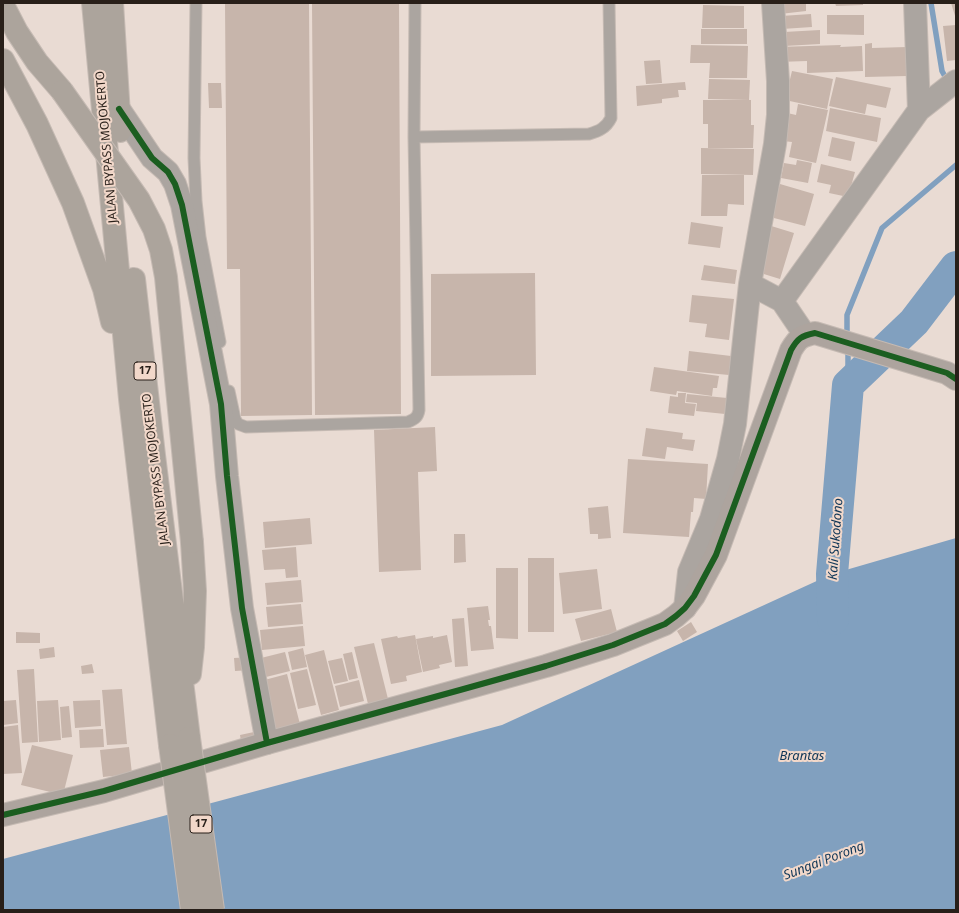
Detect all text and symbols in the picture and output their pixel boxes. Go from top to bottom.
street label: JALAN BYPASS MOJOKERTO [93,70,121,224]
road number: 17 [134,362,156,380]
street label: JALAN BYPASS MOJOKERTO [140,392,172,546]
water label: Kali Sukodono [825,498,847,580]
water label: Brantas [780,748,824,764]
road number: 17 [190,815,212,833]
water label: Sungai Porong [781,838,867,884]

